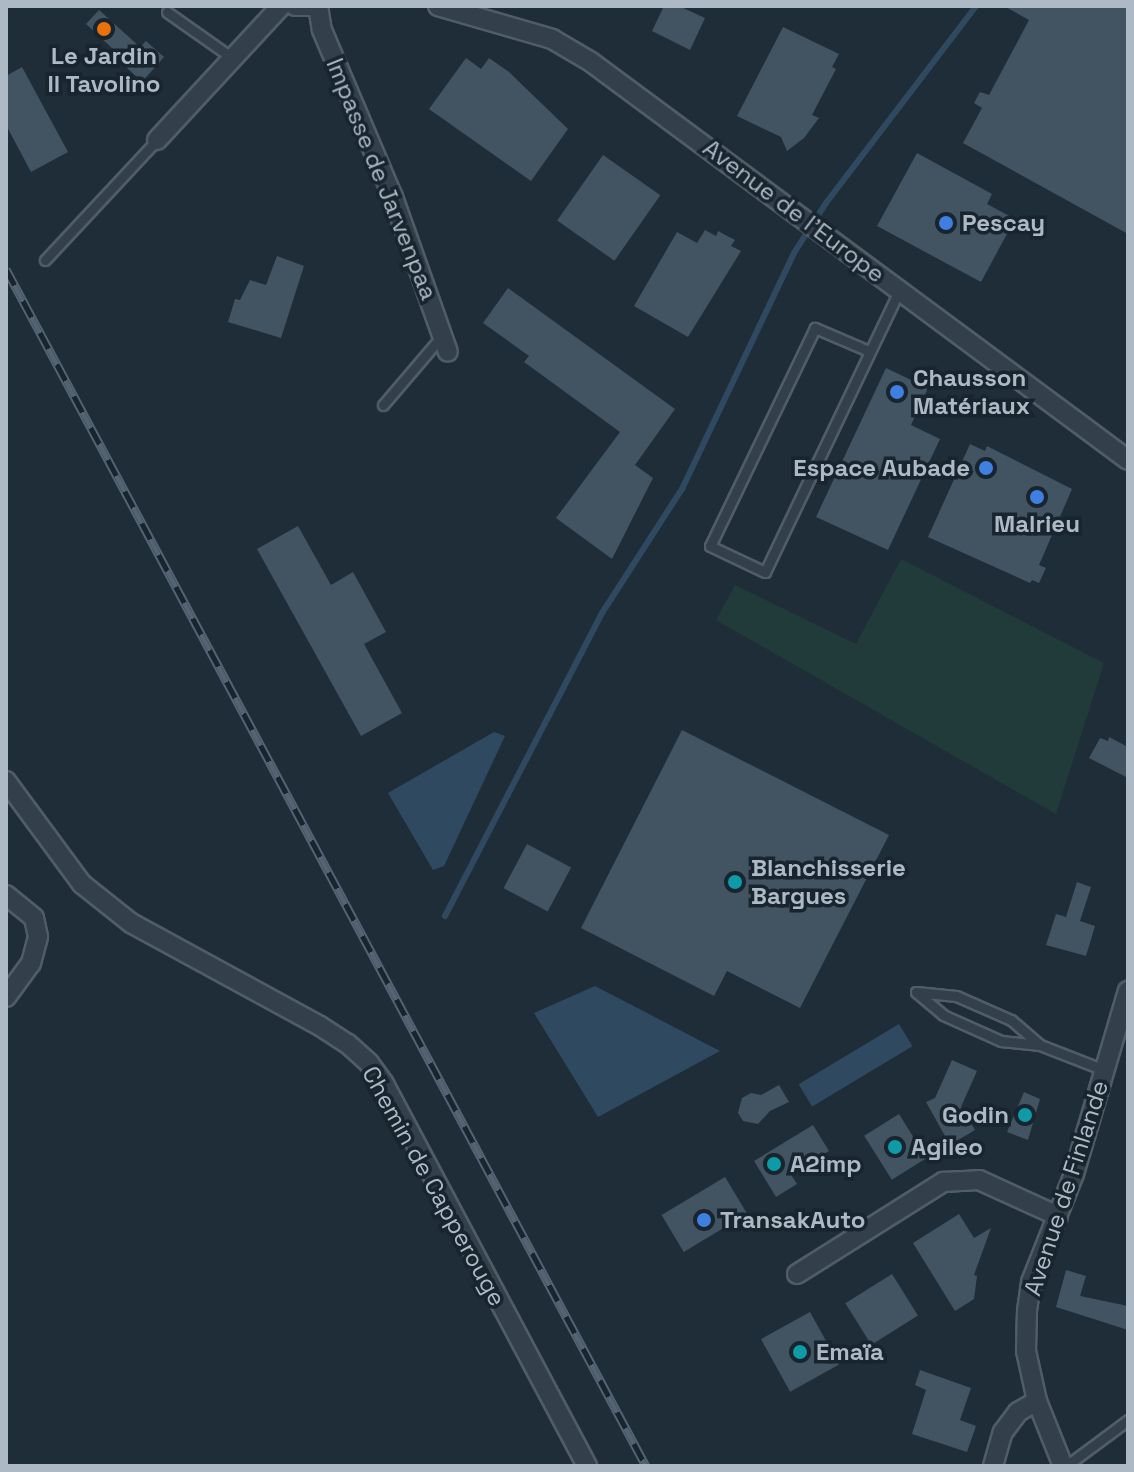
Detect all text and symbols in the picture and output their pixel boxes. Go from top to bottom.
marker: Le Jardin Il Tavolino [95,20,113,38]
place label: Le Jardin Il Tavolino [47,42,161,98]
street label: Impasse de Jarvenpaa [320,54,444,304]
street label: Avenue de l'Europe [697,133,891,289]
place label: Pescay [962,209,1045,237]
marker: Pescay [937,214,955,232]
place label: Chausson Matériaux [913,364,1030,420]
marker: Chausson Matériaux [888,383,906,401]
place label: Espace Aubade [793,454,970,482]
marker: Espace Aubade [977,459,995,477]
marker: Malrieu [1028,488,1046,506]
place label: Malrieu [994,510,1080,538]
place label: Blanchisserie Bargues [751,854,906,910]
marker: Blanchisserie Bargues [726,873,744,891]
street label: Chemin de Capperouge [356,1061,512,1311]
street label: Avenue de Finlande [1018,1077,1114,1299]
place label: Godin [942,1101,1009,1129]
marker: Godin [1016,1106,1034,1124]
place label: Agileo [911,1133,983,1161]
marker: Agileo [886,1138,904,1156]
place label: A2imp [790,1150,862,1178]
marker: A2imp [765,1155,783,1173]
place label: TransakAuto [720,1206,865,1234]
marker: TransakAuto [695,1211,713,1229]
place label: Emaïa [816,1338,884,1366]
marker: Emaïa [791,1343,809,1361]

